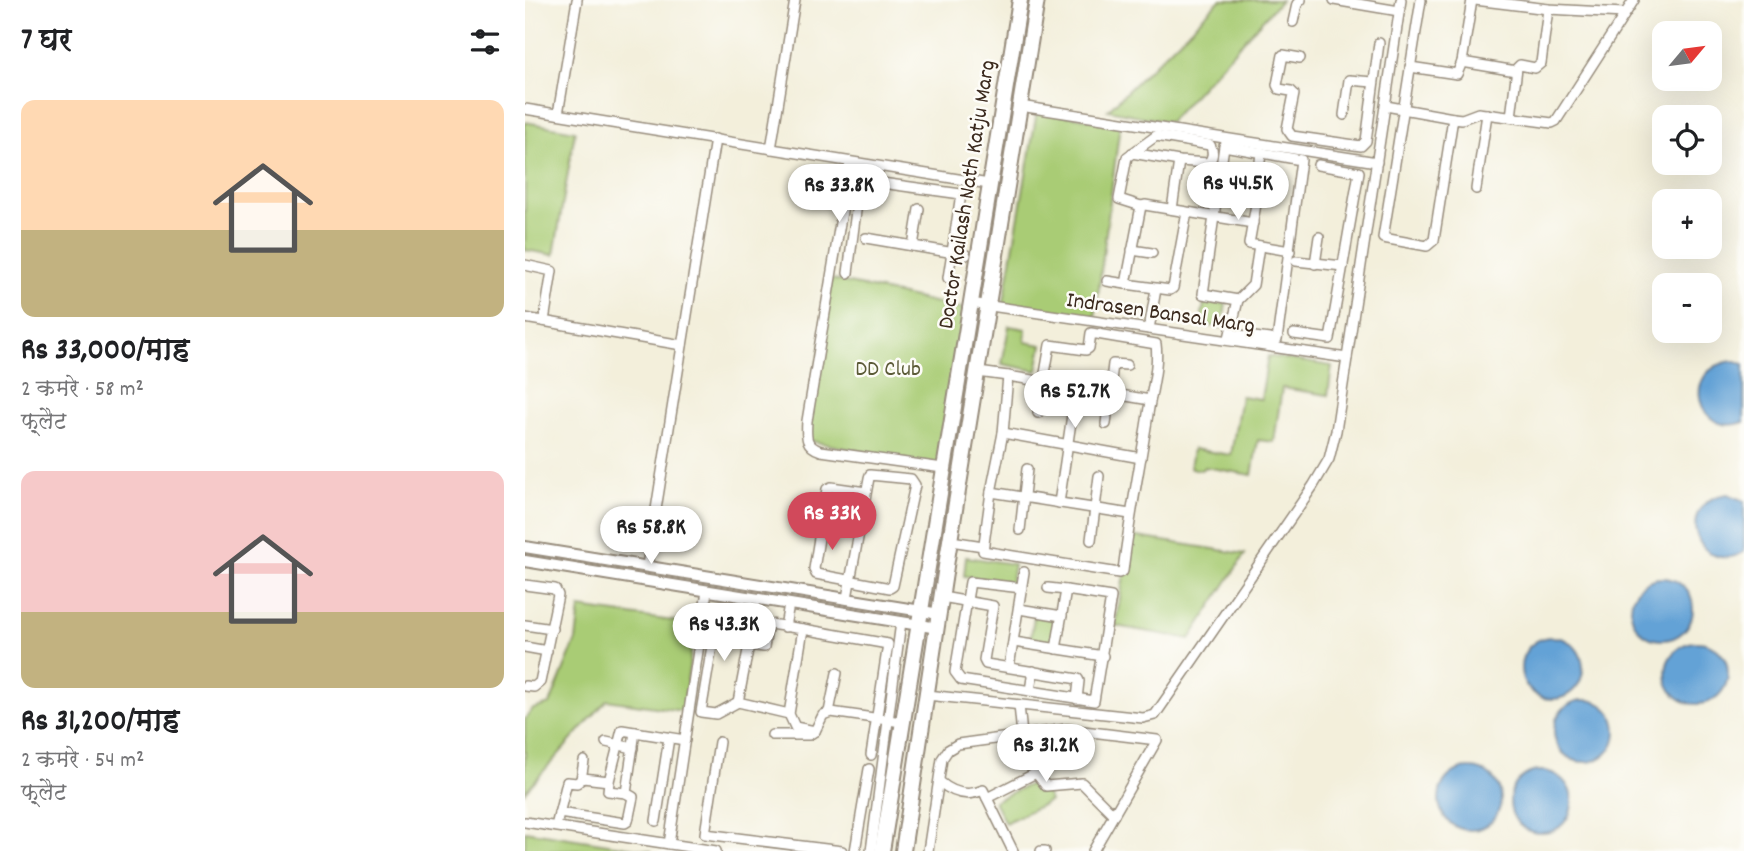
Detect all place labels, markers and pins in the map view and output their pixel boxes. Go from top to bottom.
pin: Rs 44.5K [1166,162,1310,222]
pin: Rs 33.8K [767,164,911,224]
pin: Rs 52.7K [1003,370,1147,430]
pin: Rs 33K [775,492,889,552]
pin: Rs 58.8K [579,506,723,566]
pin: Rs 43.3K [652,604,796,663]
pin: Rs 31.2K [974,724,1118,784]

